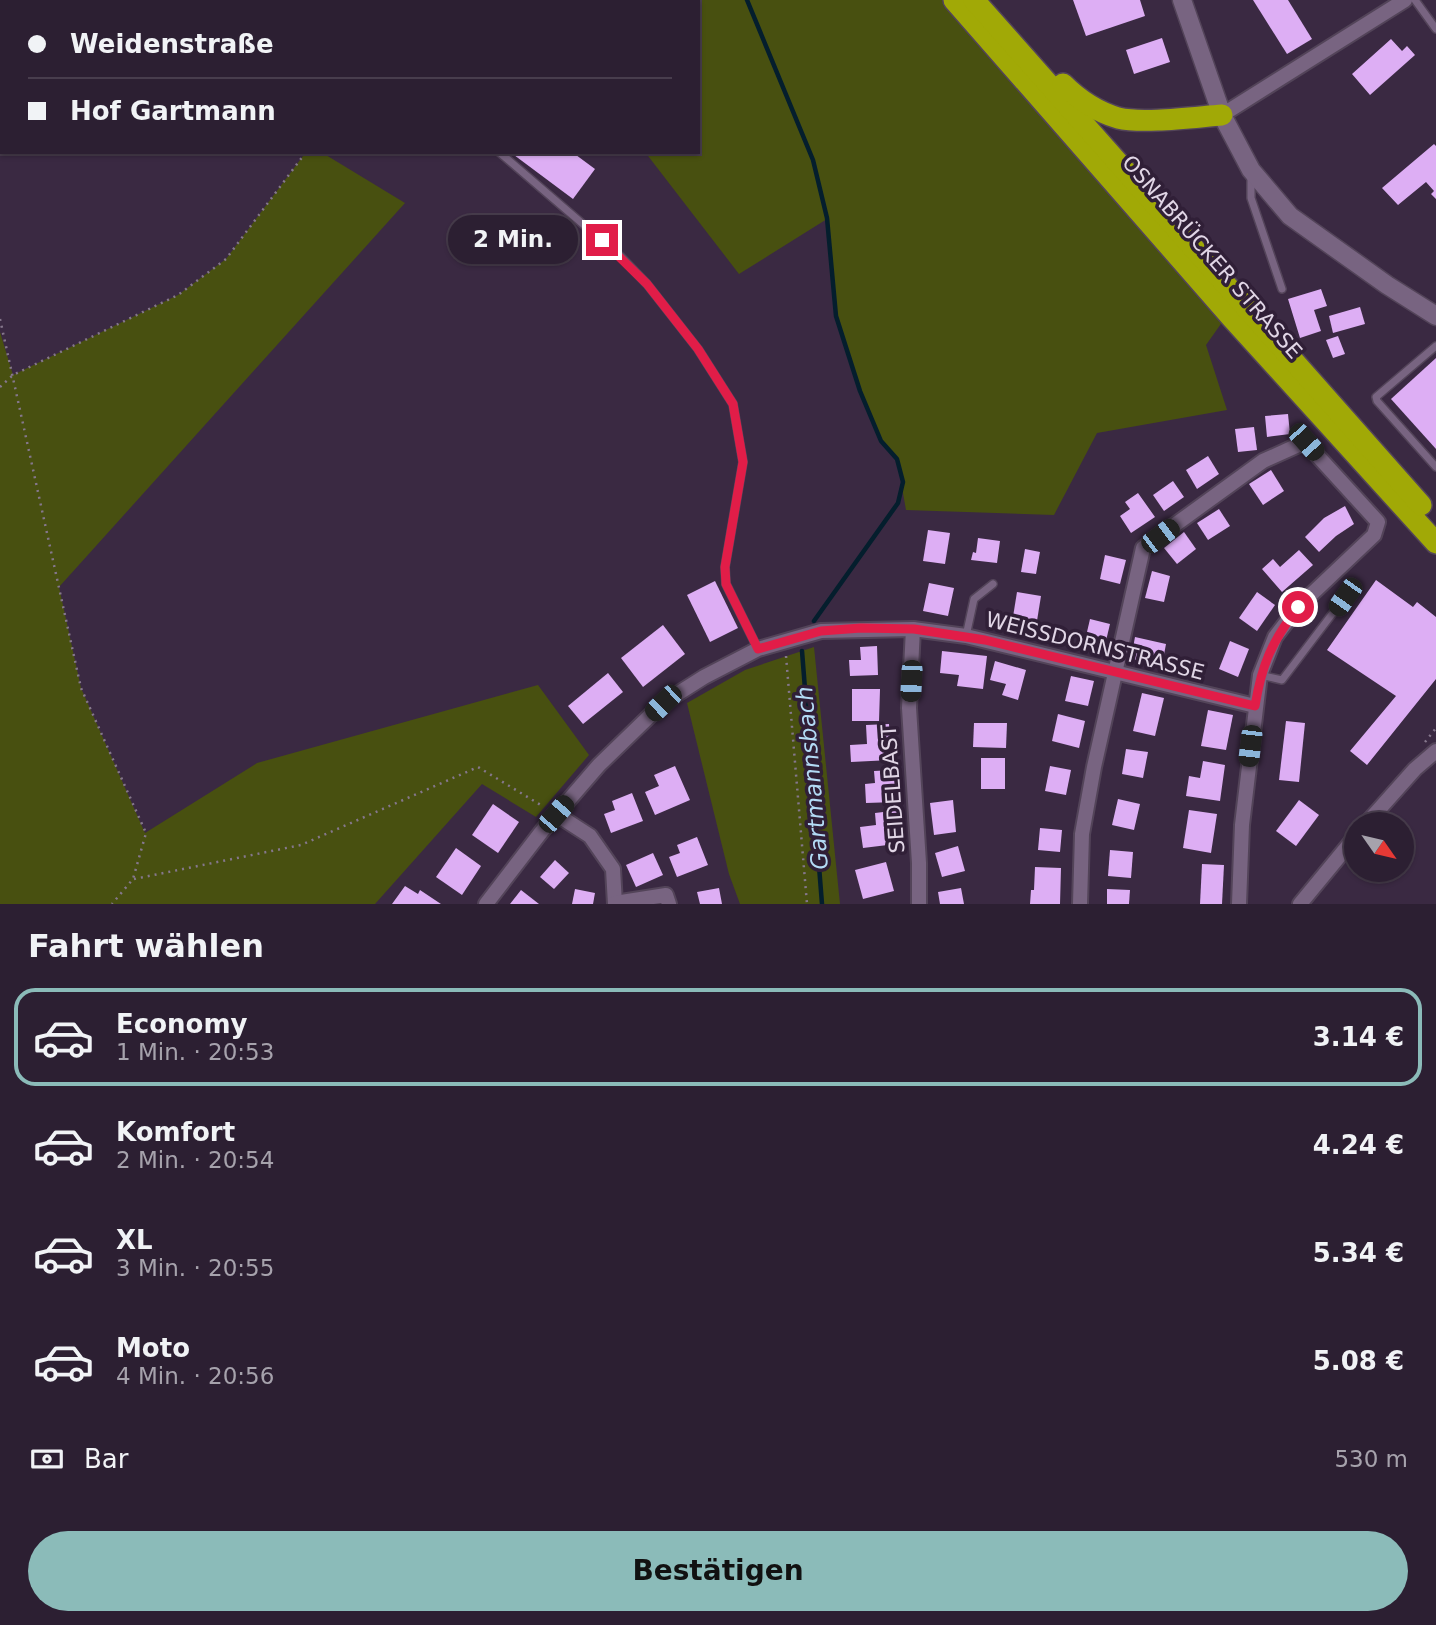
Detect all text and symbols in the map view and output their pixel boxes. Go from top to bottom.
text: Weidenstraße [70,29,274,59]
text: Hof Gartmann [70,96,276,126]
street label: OSNABRÜCKER STRASSE [1117,150,1308,364]
callout: 2 Min. [448,216,578,264]
route end [586,224,618,256]
text: 2 Min. [473,226,553,252]
car [1285,419,1328,465]
car [1137,515,1184,557]
car [1325,574,1366,620]
route start [1282,591,1314,623]
street label: WEISSDORNSTRASSE [983,607,1207,685]
car [900,659,923,703]
car [641,681,686,725]
water label: Gartmannsbach [791,685,833,871]
street label: SEIDELBAST [877,724,909,854]
car [1238,724,1263,768]
car [535,791,578,837]
north arrow [1344,812,1414,882]
map controls [1344,812,1414,882]
text: Fahrt wählen [28,927,264,965]
icon: car [32,1006,95,1069]
text: Economy [116,1009,247,1039]
text: 3.14 € [1313,1022,1404,1052]
text: 1 Min. · 20:53 [116,1039,274,1065]
icon: car [32,1114,95,1177]
text: Komfort [116,1117,235,1147]
text: 4.24 € [1313,1130,1404,1160]
text: 2 Min. · 20:54 [116,1147,274,1173]
icon: car [32,1222,95,1285]
text: XL [116,1225,153,1255]
text: 5.34 € [1313,1238,1404,1268]
text: 3 Min. · 20:55 [116,1255,274,1281]
icon: car [32,1330,95,1393]
text: Moto [116,1333,190,1363]
text: 5.08 € [1313,1346,1404,1376]
text: 4 Min. · 20:56 [116,1363,274,1389]
icon: cash [28,1440,66,1478]
text: Bar [84,1444,128,1474]
text: 530 m [1334,1446,1408,1472]
button: Bestätigen [28,1531,1408,1611]

